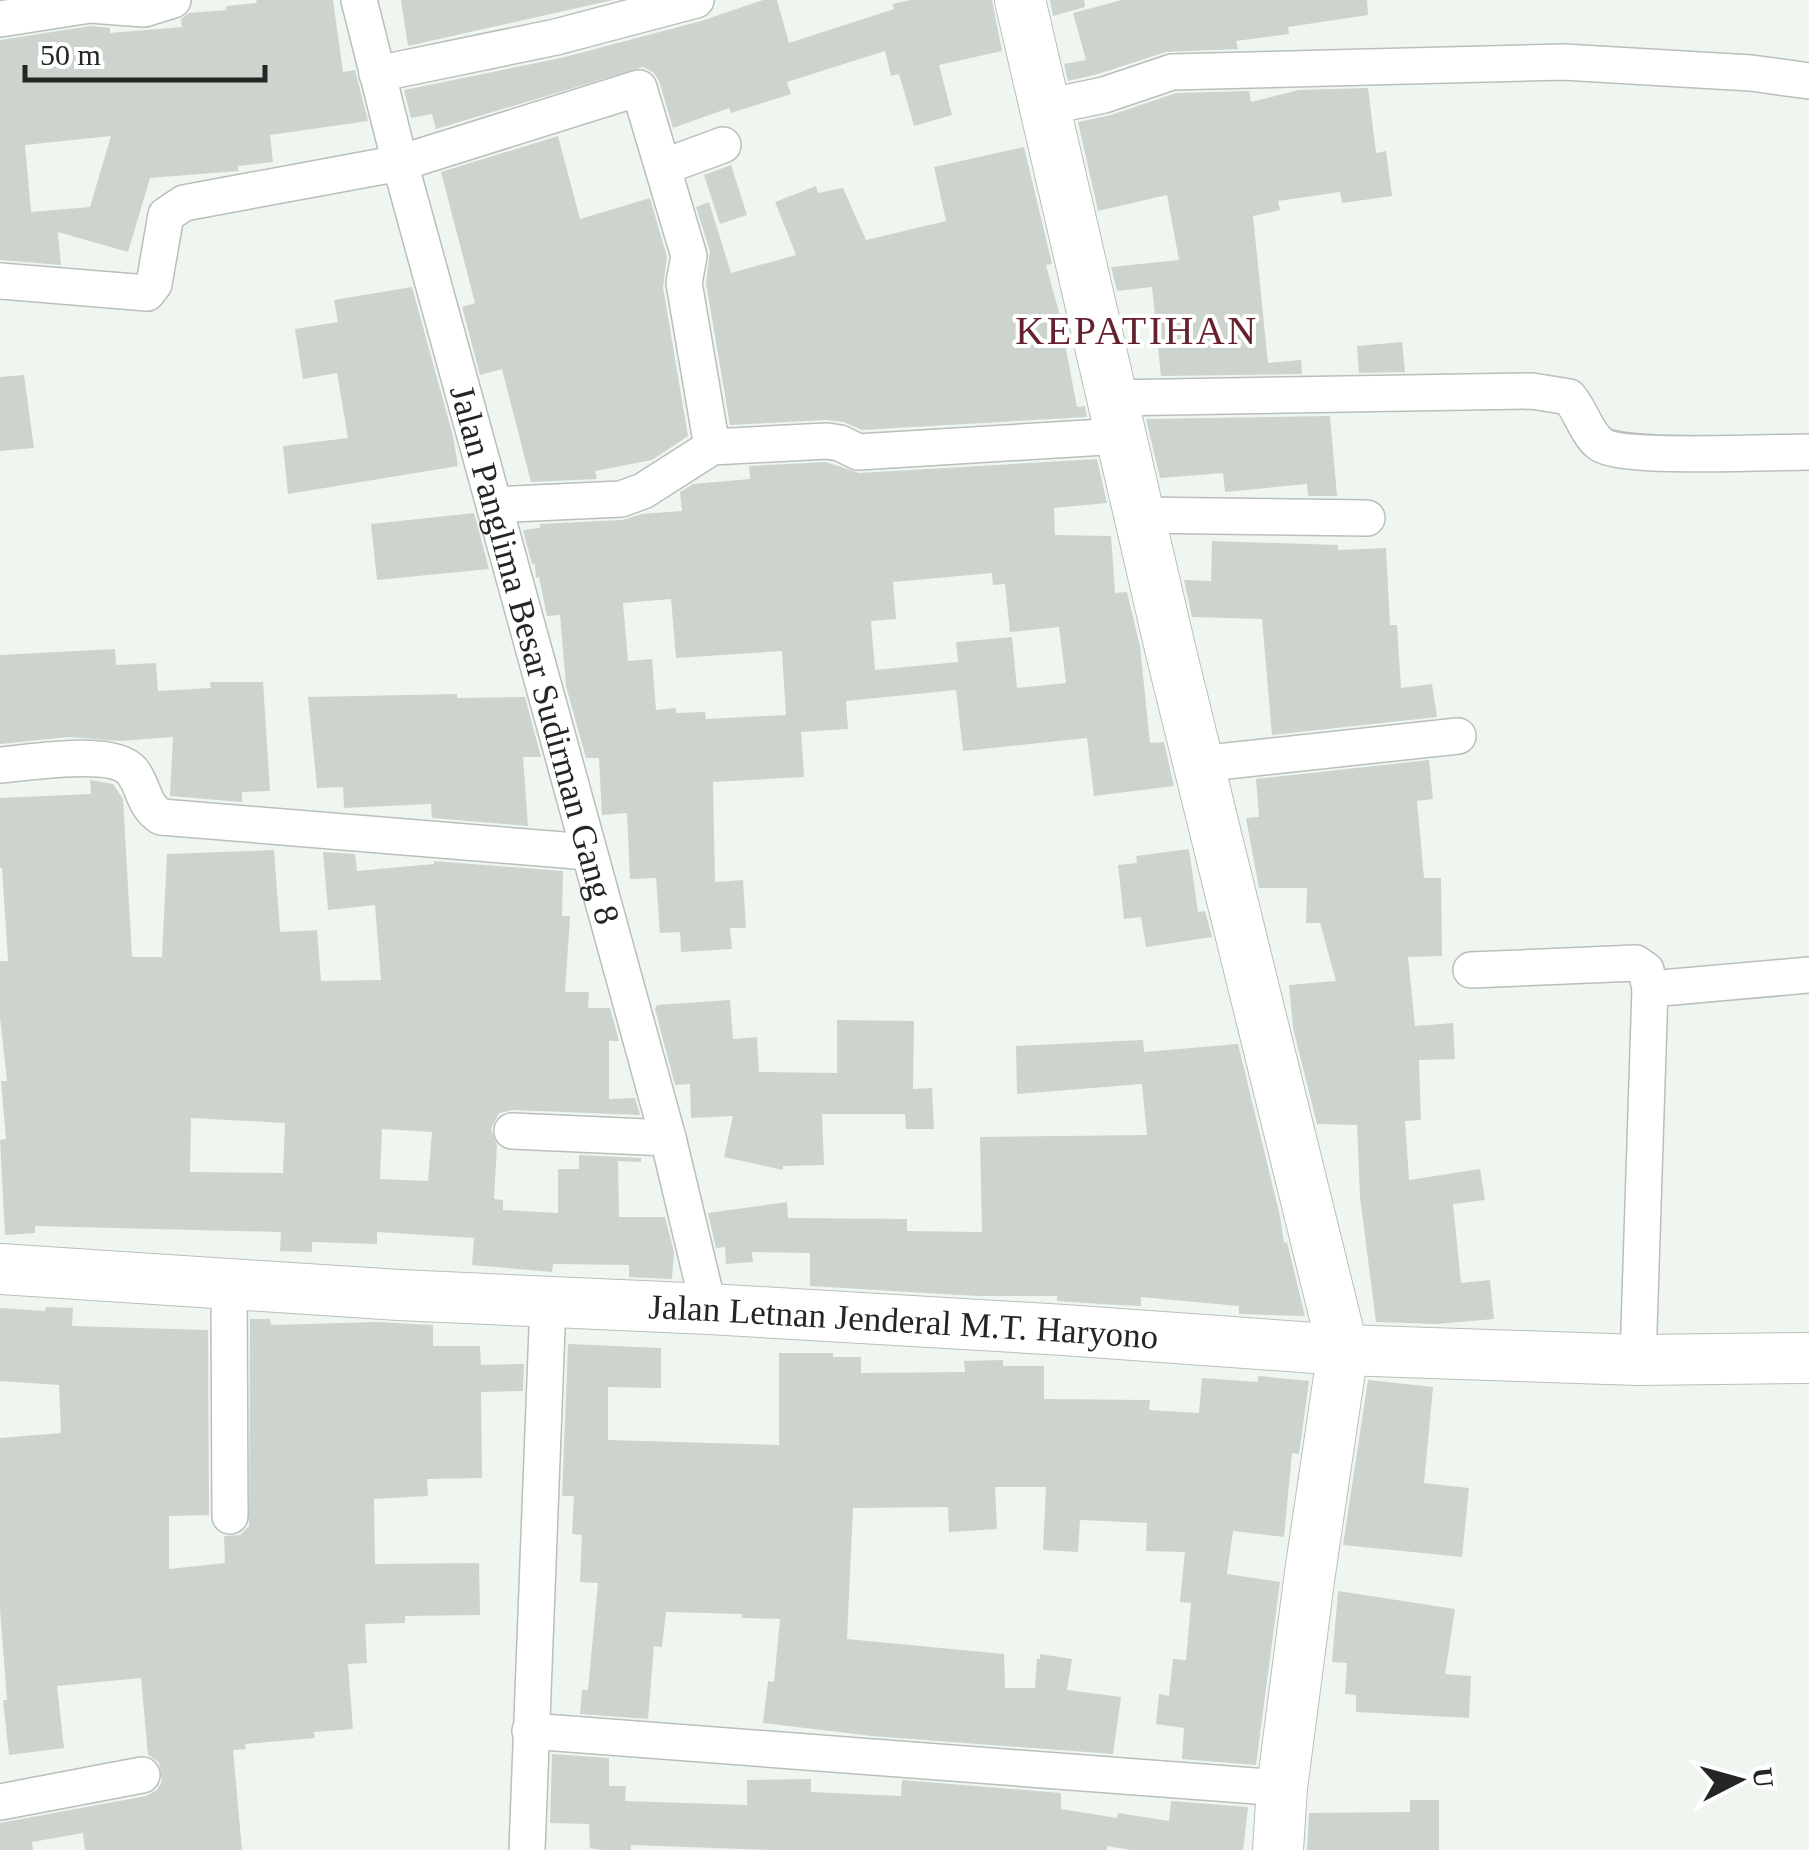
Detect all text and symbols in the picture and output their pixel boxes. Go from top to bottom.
scale bar [25,20,265,82]
text: 50 m [40,38,101,71]
district label: KEPATIHAN [1015,308,1259,353]
street label: Jalan Panglima Besar Sudirman Gang 8 [442,381,627,929]
street label: Jalan Letnan Jenderal M.T. Haryono [648,1287,1160,1357]
north arrow [1689,1730,1789,1830]
text: U [1747,1766,1780,1789]

